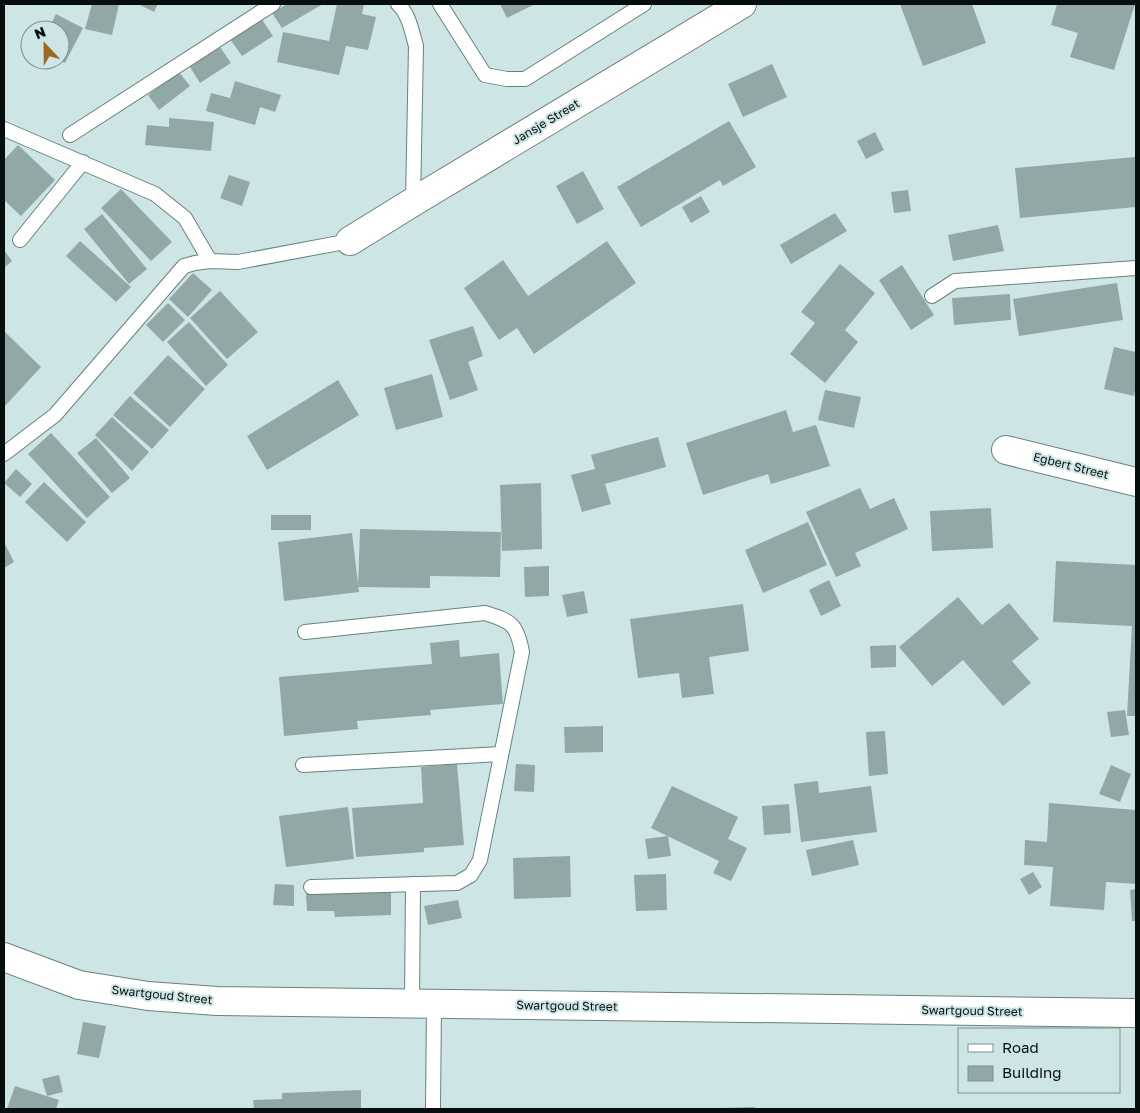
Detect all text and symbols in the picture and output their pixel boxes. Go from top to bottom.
north arrow [20,20,70,70]
text: N [32,23,48,42]
street label: Jansje Street [509,96,582,148]
street label: Egbert Street [1032,449,1111,482]
street label: Swartgoud Street [111,982,213,1007]
street label: Swartgoud Street [516,997,618,1014]
street label: Swartgoud Street [921,1002,1023,1019]
legend [958,1028,1120,1093]
text: Road [1002,1038,1039,1056]
text: Building [1002,1063,1062,1081]

